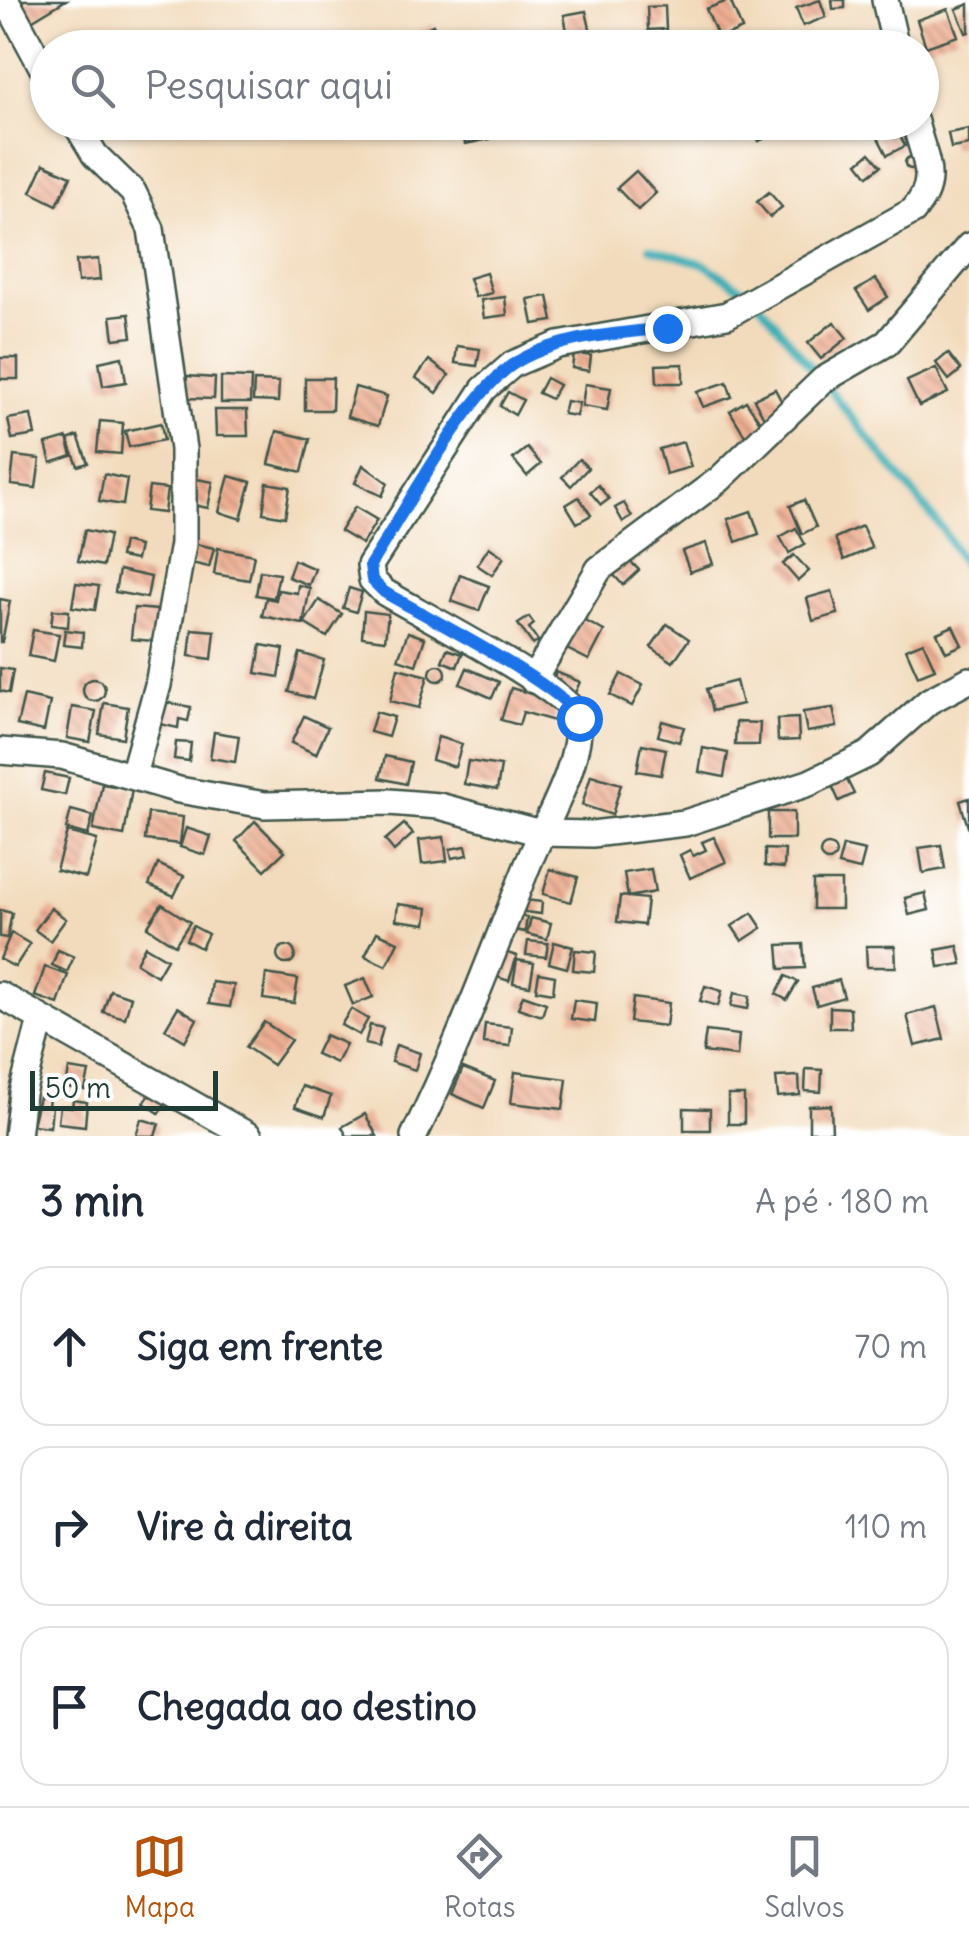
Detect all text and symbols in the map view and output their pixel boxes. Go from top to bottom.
search box [30,30,939,140]
icon: search [65,58,120,113]
text: Pesquisar aqui [145,62,393,109]
route end [645,306,691,352]
route start [557,696,603,742]
scale bar [30,1066,218,1110]
text: 50 m [45,1070,111,1106]
text: 3 min [40,1175,144,1227]
text: A pé · 180 m [755,1181,929,1222]
icon: ahead [42,1319,97,1374]
text: Siga em frente [137,1323,383,1370]
text: 70 m [855,1326,927,1367]
icon: right [42,1499,97,1554]
text: Vire à direita [137,1503,353,1550]
text: 110 m [845,1506,927,1547]
icon: arrive [42,1679,97,1734]
text: Chegada ao destino [137,1683,477,1730]
tab: Mapa [125,1829,195,1925]
tab: Rotas [444,1829,515,1925]
tab: Salvos [765,1829,844,1925]

